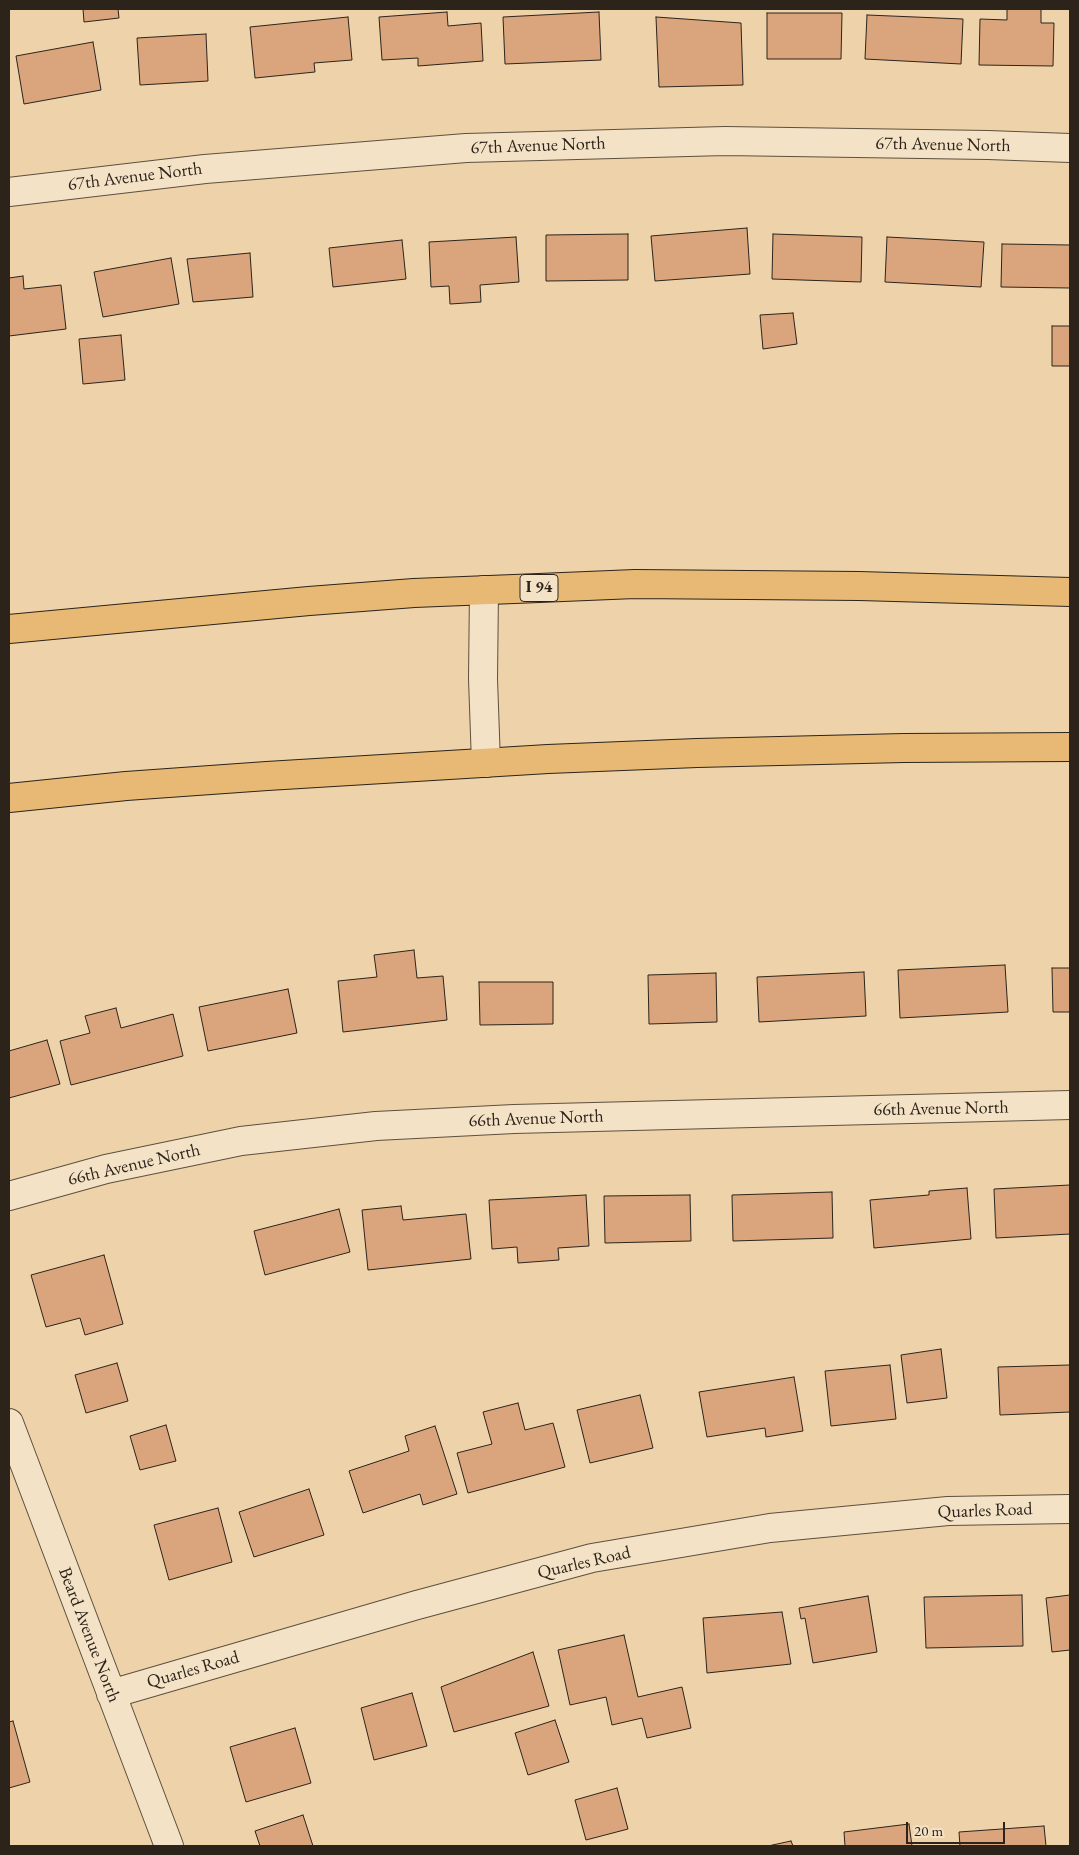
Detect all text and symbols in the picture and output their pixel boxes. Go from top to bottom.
street label: 67th Avenue North [470,133,606,159]
street label: 67th Avenue North [875,133,1011,157]
street label: 67th Avenue North [67,158,203,196]
road number: I 94 [520,574,558,602]
street label: 66th Avenue North [873,1097,1009,1121]
street label: 66th Avenue North [468,1106,604,1132]
street label: 66th Avenue North [66,1139,202,1191]
street label: Quarles Road [937,1499,1033,1523]
street label: Quarles Road [535,1542,633,1584]
street label: Beard Avenue North [53,1564,125,1706]
street label: Quarles Road [144,1647,242,1693]
scale bar [909,1812,1008,1844]
text: 20 m [914,1821,943,1840]

